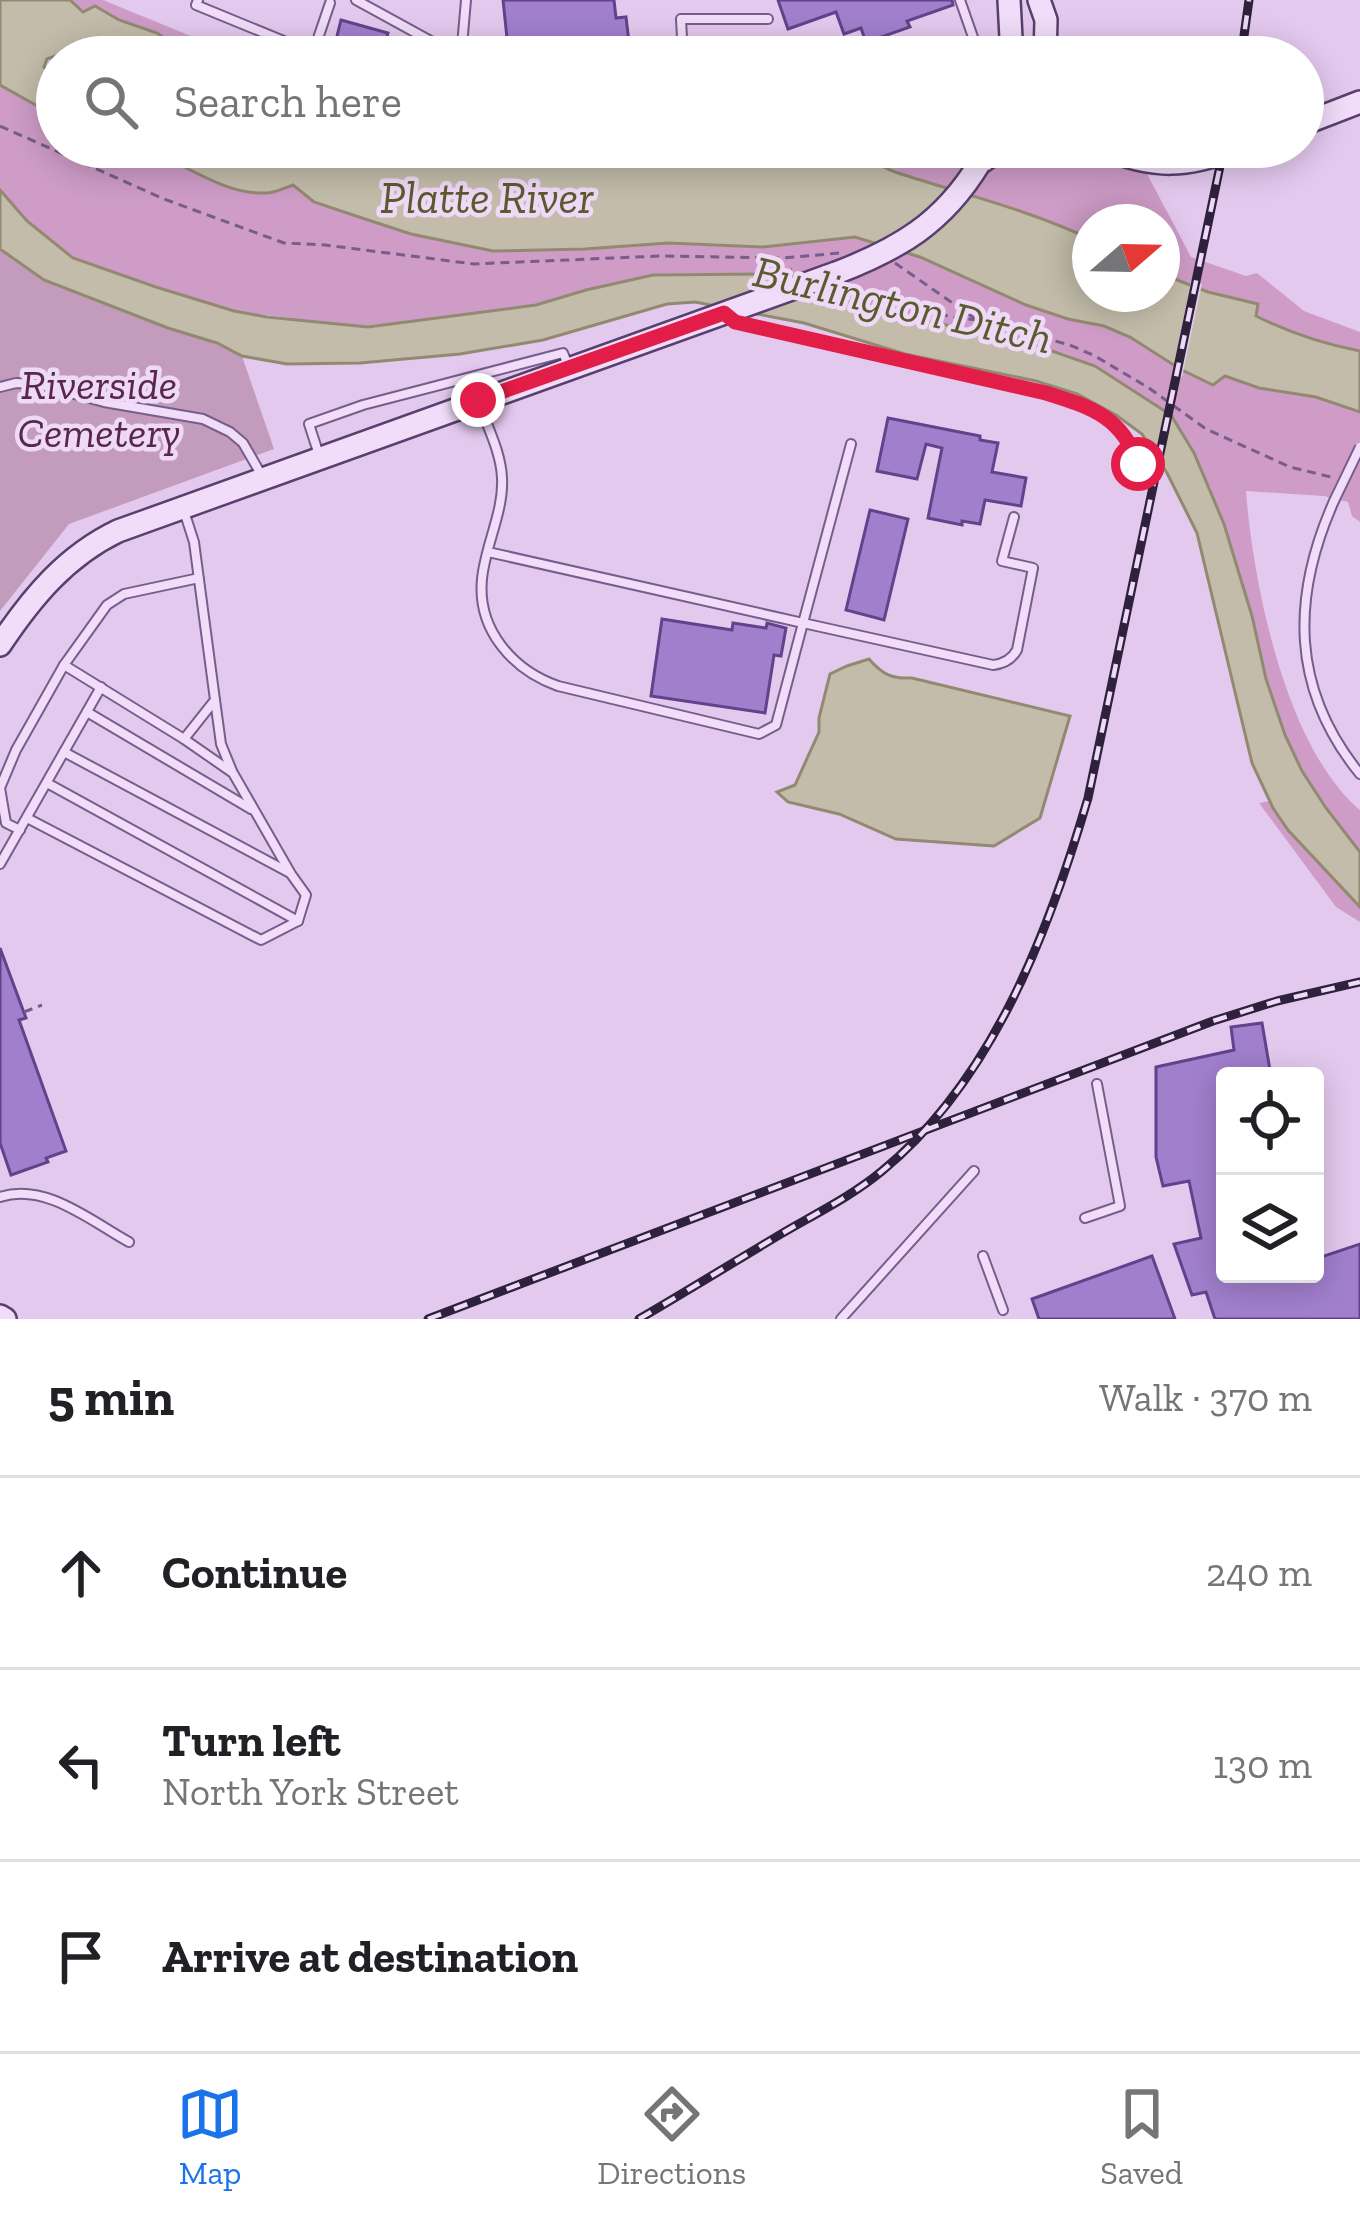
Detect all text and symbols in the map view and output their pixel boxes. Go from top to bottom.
search box [36,36,1324,168]
icon: search [78,69,144,135]
text: Search here [174,75,402,129]
water label: Platte River [380,171,594,225]
north arrow [1072,204,1180,312]
water label: Burlington Ditch [748,244,1057,366]
park label: Riverside Cemetery [17,359,181,458]
route end [451,373,505,427]
route start [1111,437,1165,491]
map controls [1216,1067,1324,1283]
button: locate [1216,1067,1324,1175]
button: layers [1216,1175,1324,1283]
text: 5 min [48,1367,174,1428]
text: Walk · 370 m [1099,1374,1312,1421]
icon: ahead [48,1540,114,1606]
text: Continue [162,1546,347,1600]
text: 240 m [1206,1549,1312,1596]
text: Turn left [162,1714,340,1768]
icon: left [48,1732,114,1798]
text: 130 m [1213,1741,1312,1788]
text: North York Street [162,1768,459,1815]
icon: arrive [48,1924,114,1990]
text: Arrive at destination [162,1930,578,1984]
tab: Map [177,2081,243,2192]
tab: Directions [597,2081,746,2192]
tab: Saved [1100,2081,1183,2192]

